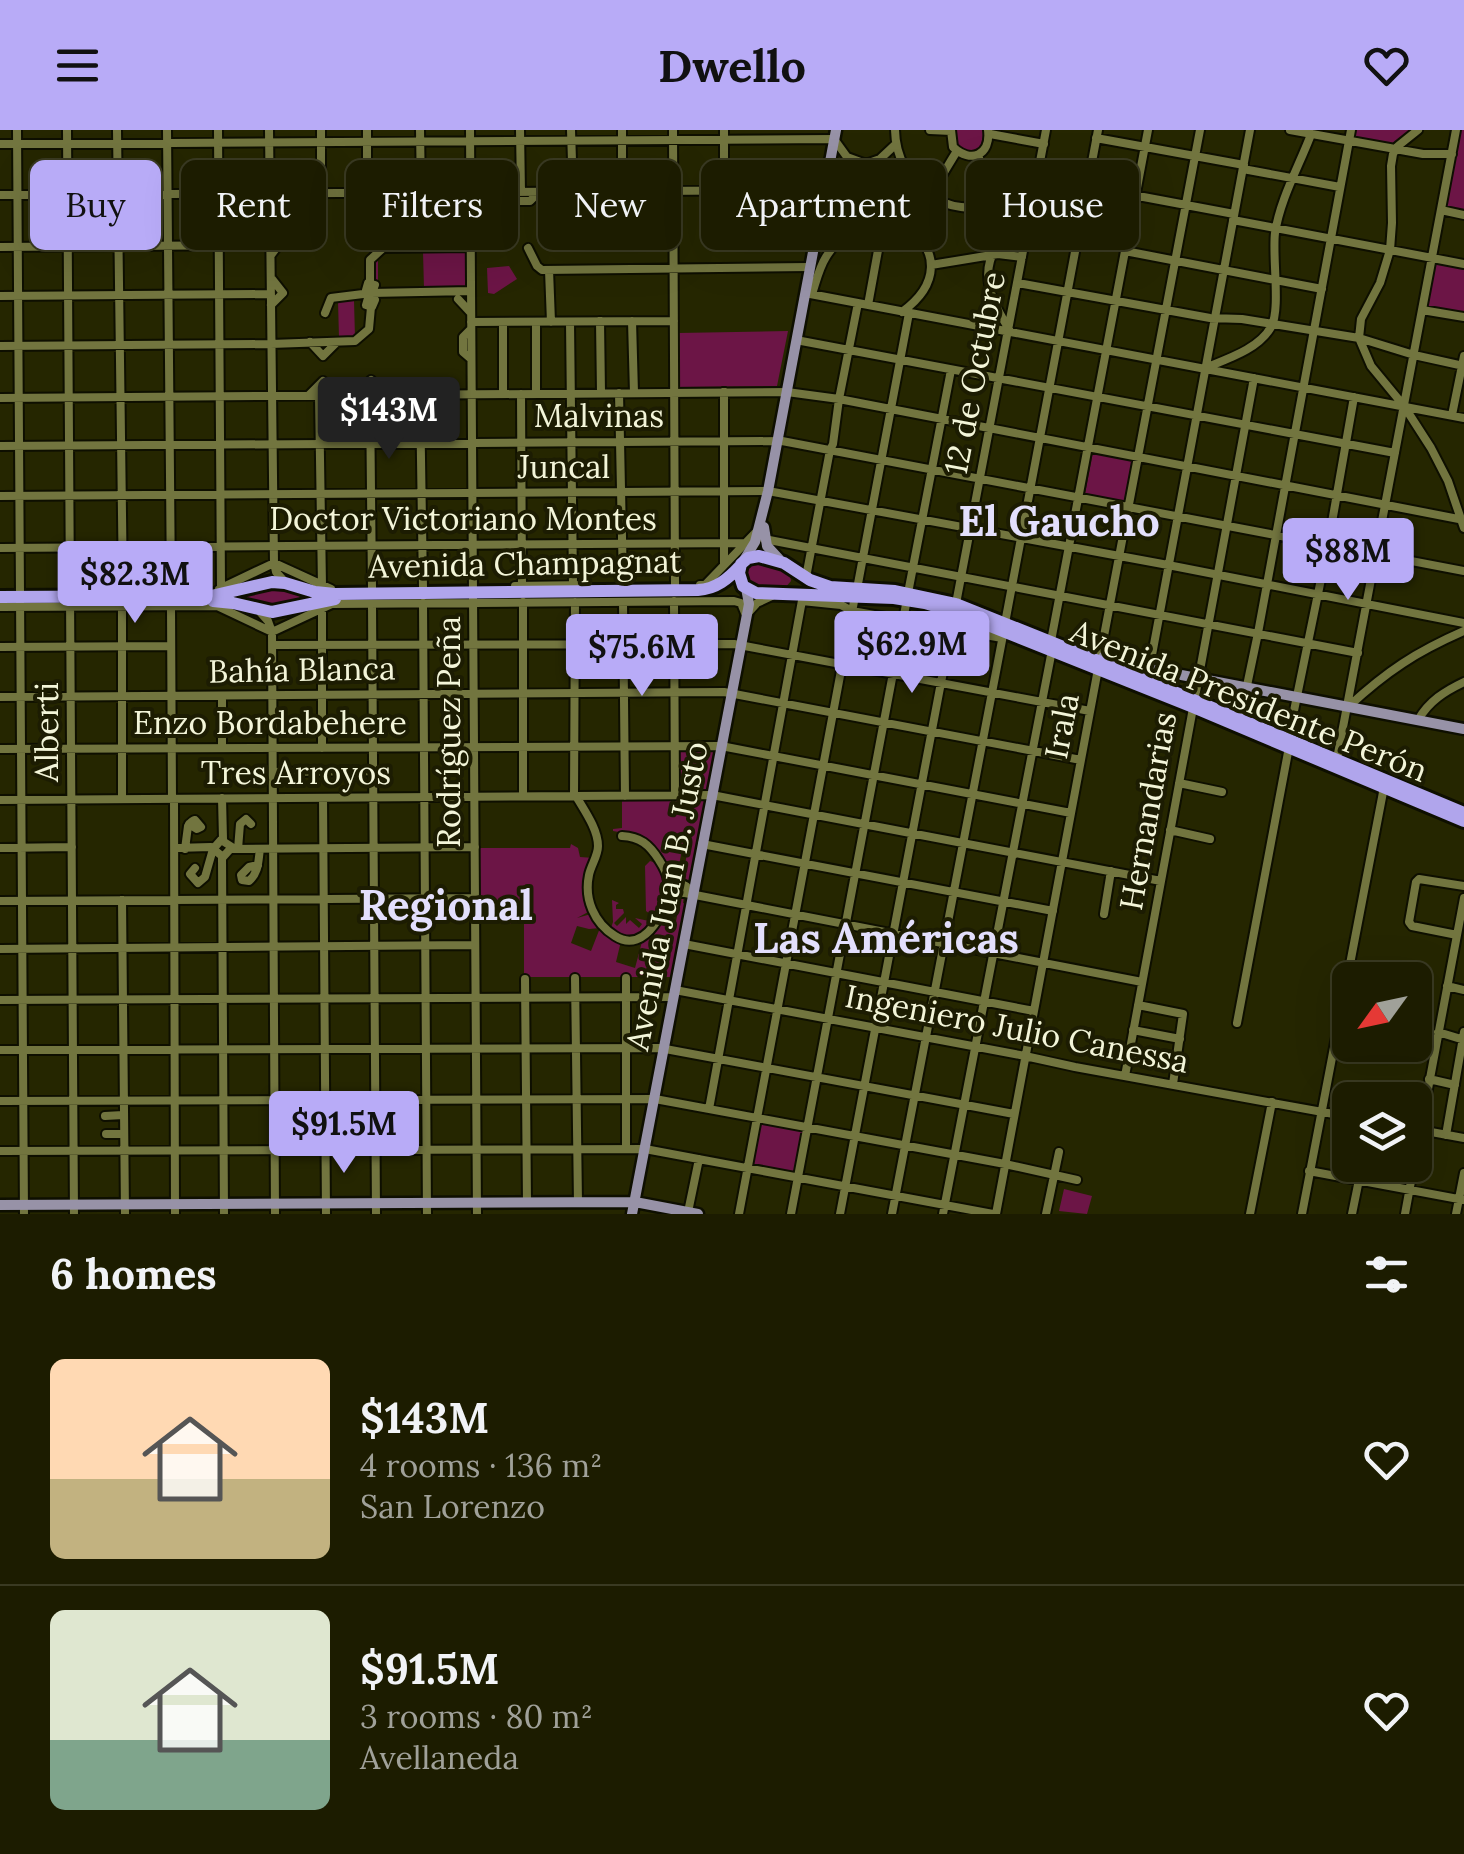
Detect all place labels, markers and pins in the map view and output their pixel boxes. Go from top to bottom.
pin: $143M [319,377,459,462]
pin: $88M [1289,518,1407,603]
pin: $82.3M [54,541,216,626]
pin: $62.9M [831,611,993,696]
pin: $75.6M [561,614,723,699]
pin: $91.5M [263,1091,425,1176]

